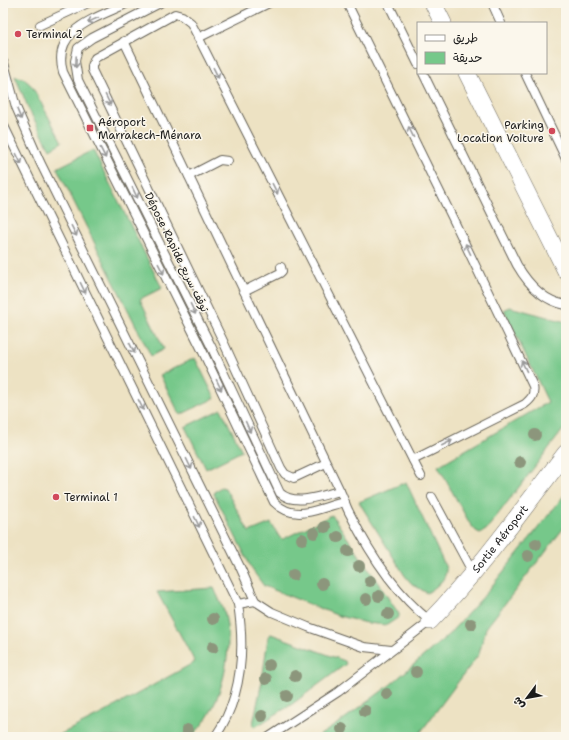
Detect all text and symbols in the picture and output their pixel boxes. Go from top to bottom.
one-way arrow [87,17,99,24]
legend [417,22,547,74]
place label: Terminal 2 [26,27,83,42]
marker: Terminal 2 [13,29,23,39]
text: طريق [453,30,478,46]
text: حديقة [453,50,482,66]
one-way arrow [72,56,79,69]
one-way arrow [213,67,220,79]
one-way arrow [105,94,112,106]
one-way arrow [16,107,23,119]
place label: Aéroport Marrakech-Ménara [98,115,201,143]
place label: Parking Location Voiture [457,118,544,146]
marker: Aéroport Marrakech-Ménara [85,123,95,133]
marker: Parking Location Voiture [547,126,557,136]
one-way arrow [407,127,414,139]
one-way arrow [99,146,107,158]
one-way arrow [16,153,23,165]
one-way arrow [272,183,279,195]
one-way arrow [132,186,139,198]
street label: Dépose Rapide توقف سريع [140,190,212,316]
one-way arrow [71,225,78,237]
one-way arrow [464,243,471,255]
one-way arrow [158,263,165,275]
one-way arrow [80,282,88,294]
one-way arrow [189,303,197,315]
one-way arrow [129,341,136,353]
one-way arrow [520,361,527,373]
one-way arrow [216,379,223,391]
one-way arrow [138,398,145,410]
one-way arrow [245,420,253,432]
one-way arrow [441,439,453,446]
one-way arrow [186,458,194,470]
place label: Terminal 1 [64,490,118,505]
marker: Terminal 1 [51,492,61,502]
street label: Sortie Aéroport [469,502,532,576]
one-way arrow [194,516,201,528]
north arrow [507,678,547,718]
text: ش [509,694,529,712]

